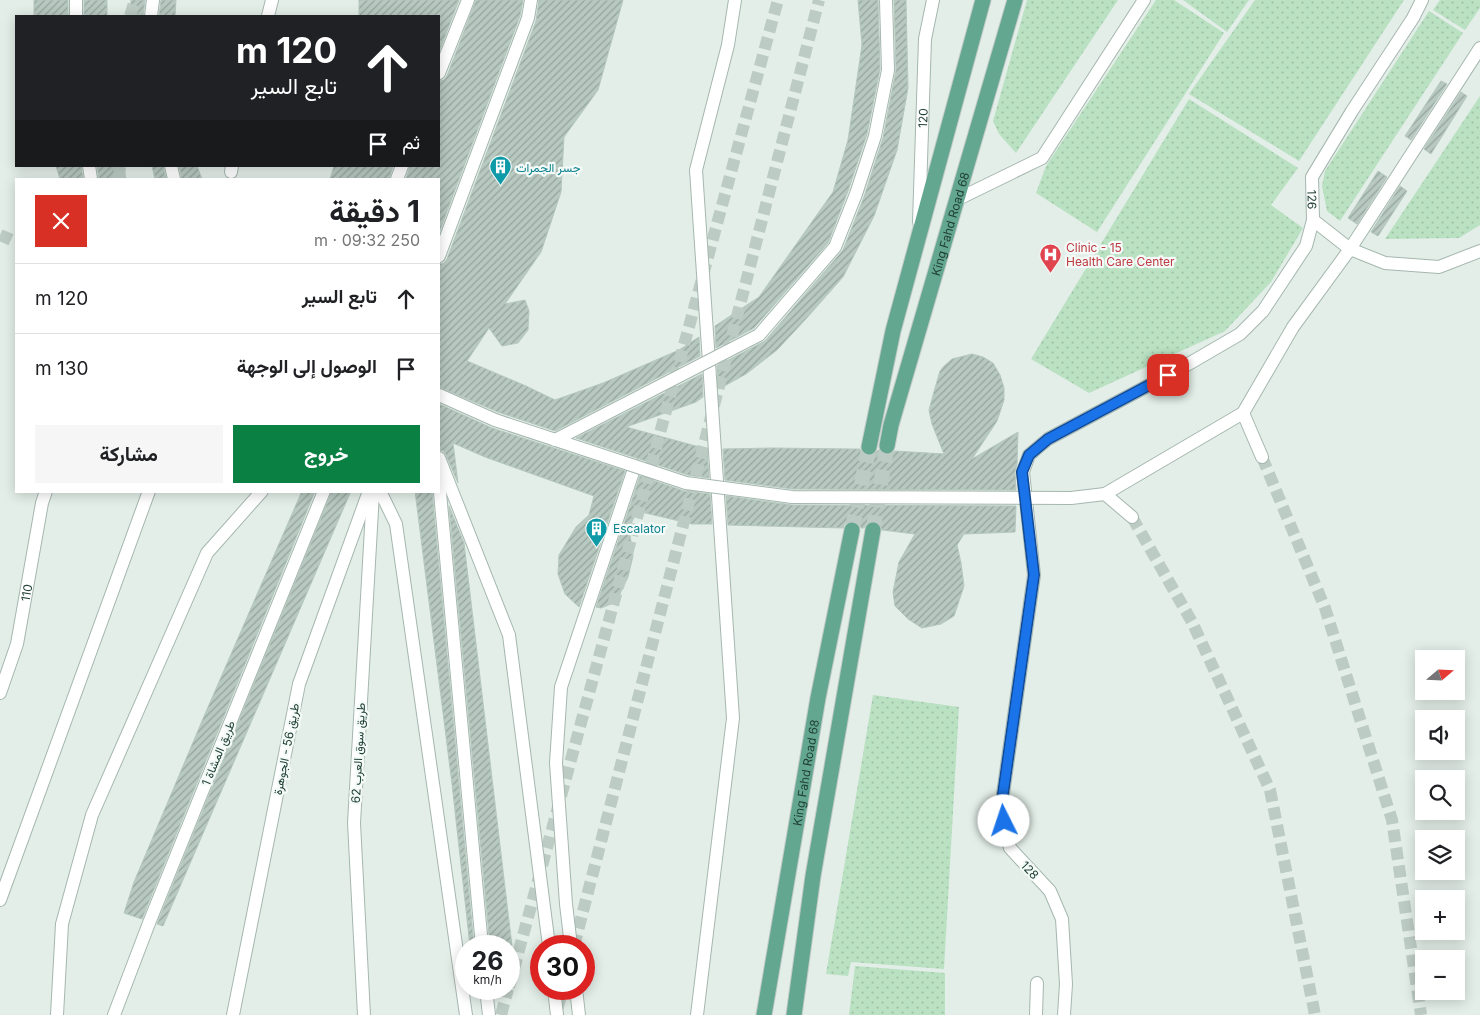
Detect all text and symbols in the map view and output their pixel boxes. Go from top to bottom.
text: 120 m [236,29,337,71]
icon: ahead [355,35,420,100]
text: تابع السير [251,73,337,99]
street label: 120 [915,108,930,128]
icon: arrive [364,130,392,158]
text: ثم [402,131,420,154]
building icon: جسر الجمرات [488,155,512,186]
place label: جسر الجمرات [516,160,581,176]
street label: King Fahd Road 68 [927,170,972,278]
street label: 126 [1305,189,1320,209]
text: 1 دقيقة [329,193,420,229]
button: close [35,195,87,247]
text: 250 m · 09:32 [314,230,420,250]
place label: Clinic - 15 Health Care Center [1066,240,1175,269]
hospital icon: Clinic - 15 Health Care Center [1038,242,1062,273]
text: تابع السير [302,285,377,308]
icon: ahead [392,285,420,313]
text: 120 m [35,287,88,310]
pin [1147,354,1189,396]
text: الوصول إلى الوجهة [237,355,377,378]
icon: arrive [392,355,420,383]
text: 130 m [35,357,88,380]
icon: arrive [1154,361,1182,389]
button: مشاركة [35,425,223,483]
button: خروج [233,425,420,483]
building icon: Escalator [585,516,609,547]
place label: Escalator [613,521,666,536]
street label: 110 [17,583,35,603]
north arrow [1415,650,1465,700]
map controls [1415,650,1465,1000]
street label: طريق 56 - الجوهرة [270,702,303,796]
street label: طريق سوق العرب 62 [348,702,369,804]
button: sound [1415,710,1465,760]
street label: طريق المشاة 1 [198,718,239,788]
street label: King Fahd Road 68 [789,718,822,827]
button: search [1415,770,1465,820]
position arrow [977,794,1029,846]
button: layers [1415,830,1465,880]
street label: 128 [1018,858,1042,882]
button: + [1415,890,1465,940]
speed limit sign: 30 [530,935,595,1000]
text: 26 [472,946,503,976]
button: − [1415,950,1465,1000]
text: km/h [473,972,502,987]

